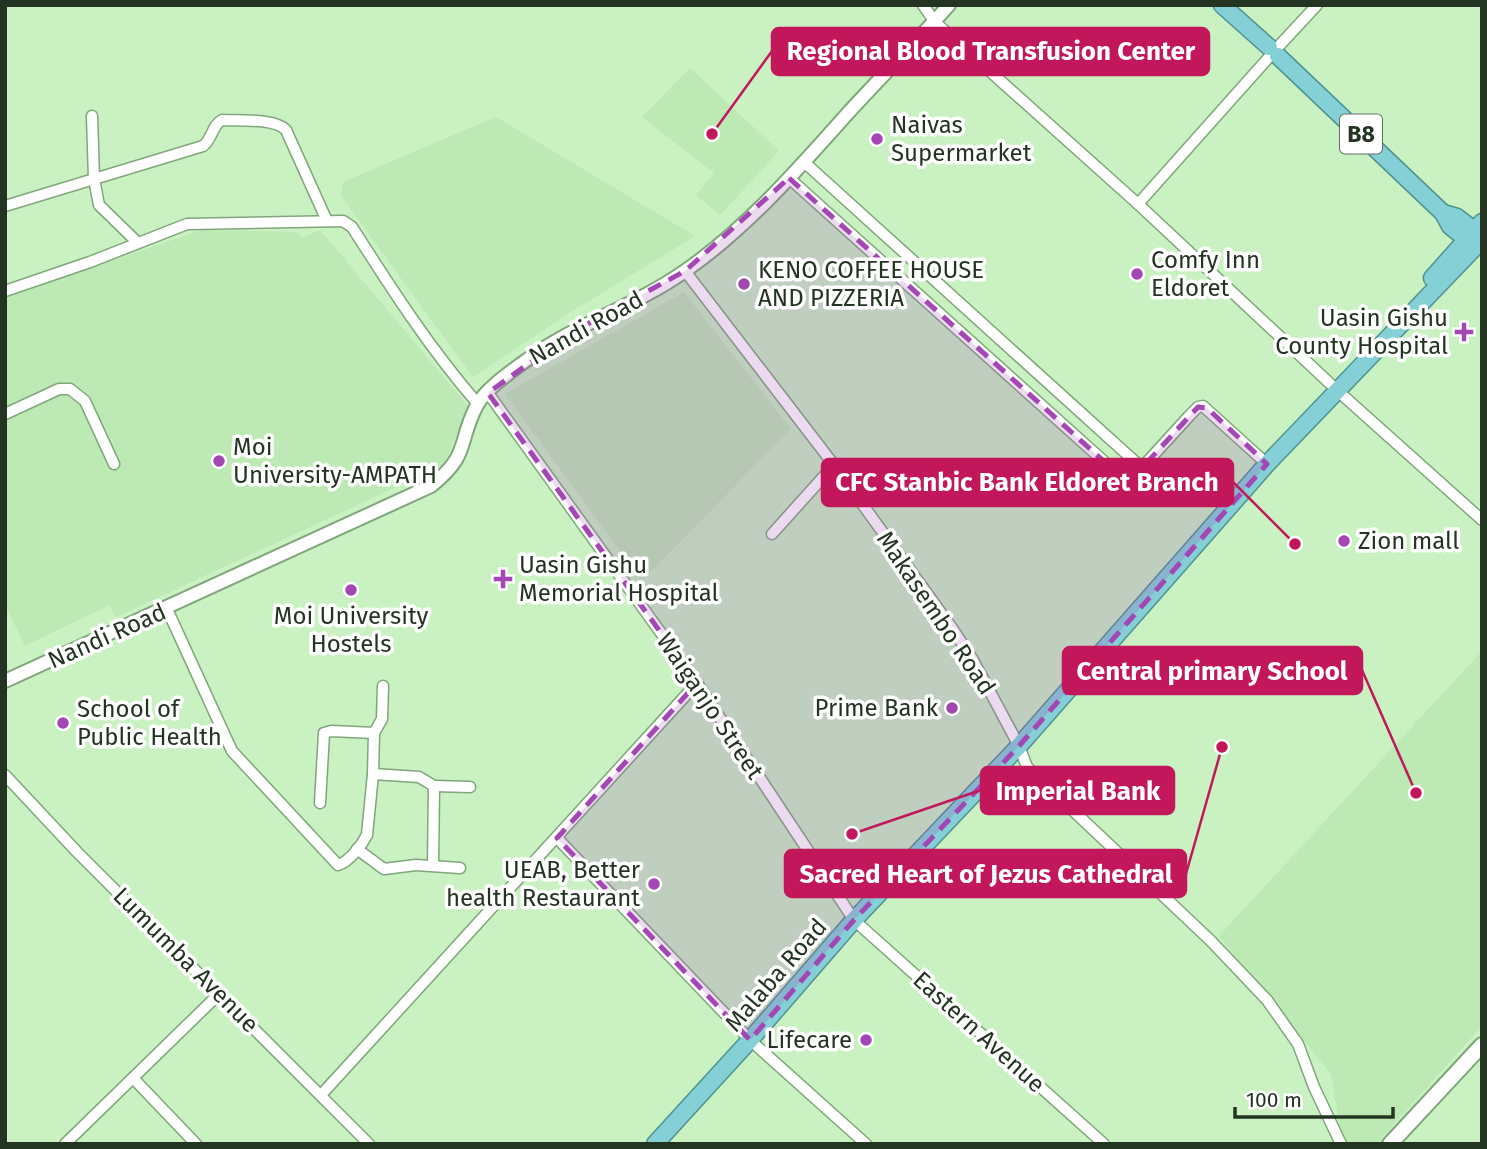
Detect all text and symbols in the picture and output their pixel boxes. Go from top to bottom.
callout: Regional Blood Transfusion Center [772,28,1209,75]
text: Regional Blood Transfusion Center [787,36,1196,67]
place label: Naivas Supermarket [891,111,1032,167]
road number: B8 [1340,114,1382,154]
marker: Naivas Supermarket [869,131,885,147]
place label: Comfy Inn Eldoret [1151,246,1260,302]
place label: KENO COFFEE HOUSE AND PIZZERIA [758,256,984,312]
marker: Comfy Inn Eldoret [1129,266,1145,282]
marker: KENO COFFEE HOUSE AND PIZZERIA [736,276,752,292]
street label: Nandi Road [524,285,648,371]
place label: Uasin Gishu County Hospital [1275,304,1448,360]
marker: Uasin Gishu County Hospital [1454,322,1474,342]
place label: Moi University-AMPATH [233,433,437,489]
marker: Moi University-AMPATH [211,453,227,469]
callout: CFC Stanbic Bank Eldoret Branch [822,459,1233,506]
text: CFC Stanbic Bank Eldoret Branch [835,467,1219,498]
street label: Makasembo Road [871,526,1001,700]
place label: Zion mall [1358,527,1459,555]
marker: Zion mall [1336,533,1352,549]
place label: Uasin Gishu Memorial Hospital [519,551,719,607]
marker: Uasin Gishu Memorial Hospital [493,569,513,589]
marker: Moi University Hostels [343,582,359,598]
street label: Nandi Road [44,598,170,674]
place label: Moi University Hostels [274,602,428,658]
street label: Waiganjo Street [651,628,769,785]
callout: Central primary School [1063,647,1362,694]
text: Central primary School [1076,656,1348,687]
place label: Prime Bank [814,694,939,722]
place label: School of Public Health [77,695,222,751]
marker: Prime Bank [944,700,960,716]
marker: School of Public Health [55,715,71,731]
callout: Imperial Bank [981,767,1174,814]
text: Imperial Bank [996,776,1161,807]
callout: Sacred Heart of Jezus Cathedral [785,850,1186,897]
place label: UEAB, Better health Restaurant [446,856,641,912]
text: Sacred Heart of Jezus Cathedral [800,859,1173,890]
marker: UEAB, Better health Restaurant [646,876,662,892]
street label: Lumumba Avenue [108,882,264,1038]
street label: Malaba Road [719,913,833,1037]
street label: Eastern Avenue [907,966,1051,1098]
place label: Lifecare [766,1026,852,1054]
marker: Lifecare [858,1032,874,1048]
scale bar [1235,1076,1392,1120]
text: 100 m [1246,1087,1302,1113]

